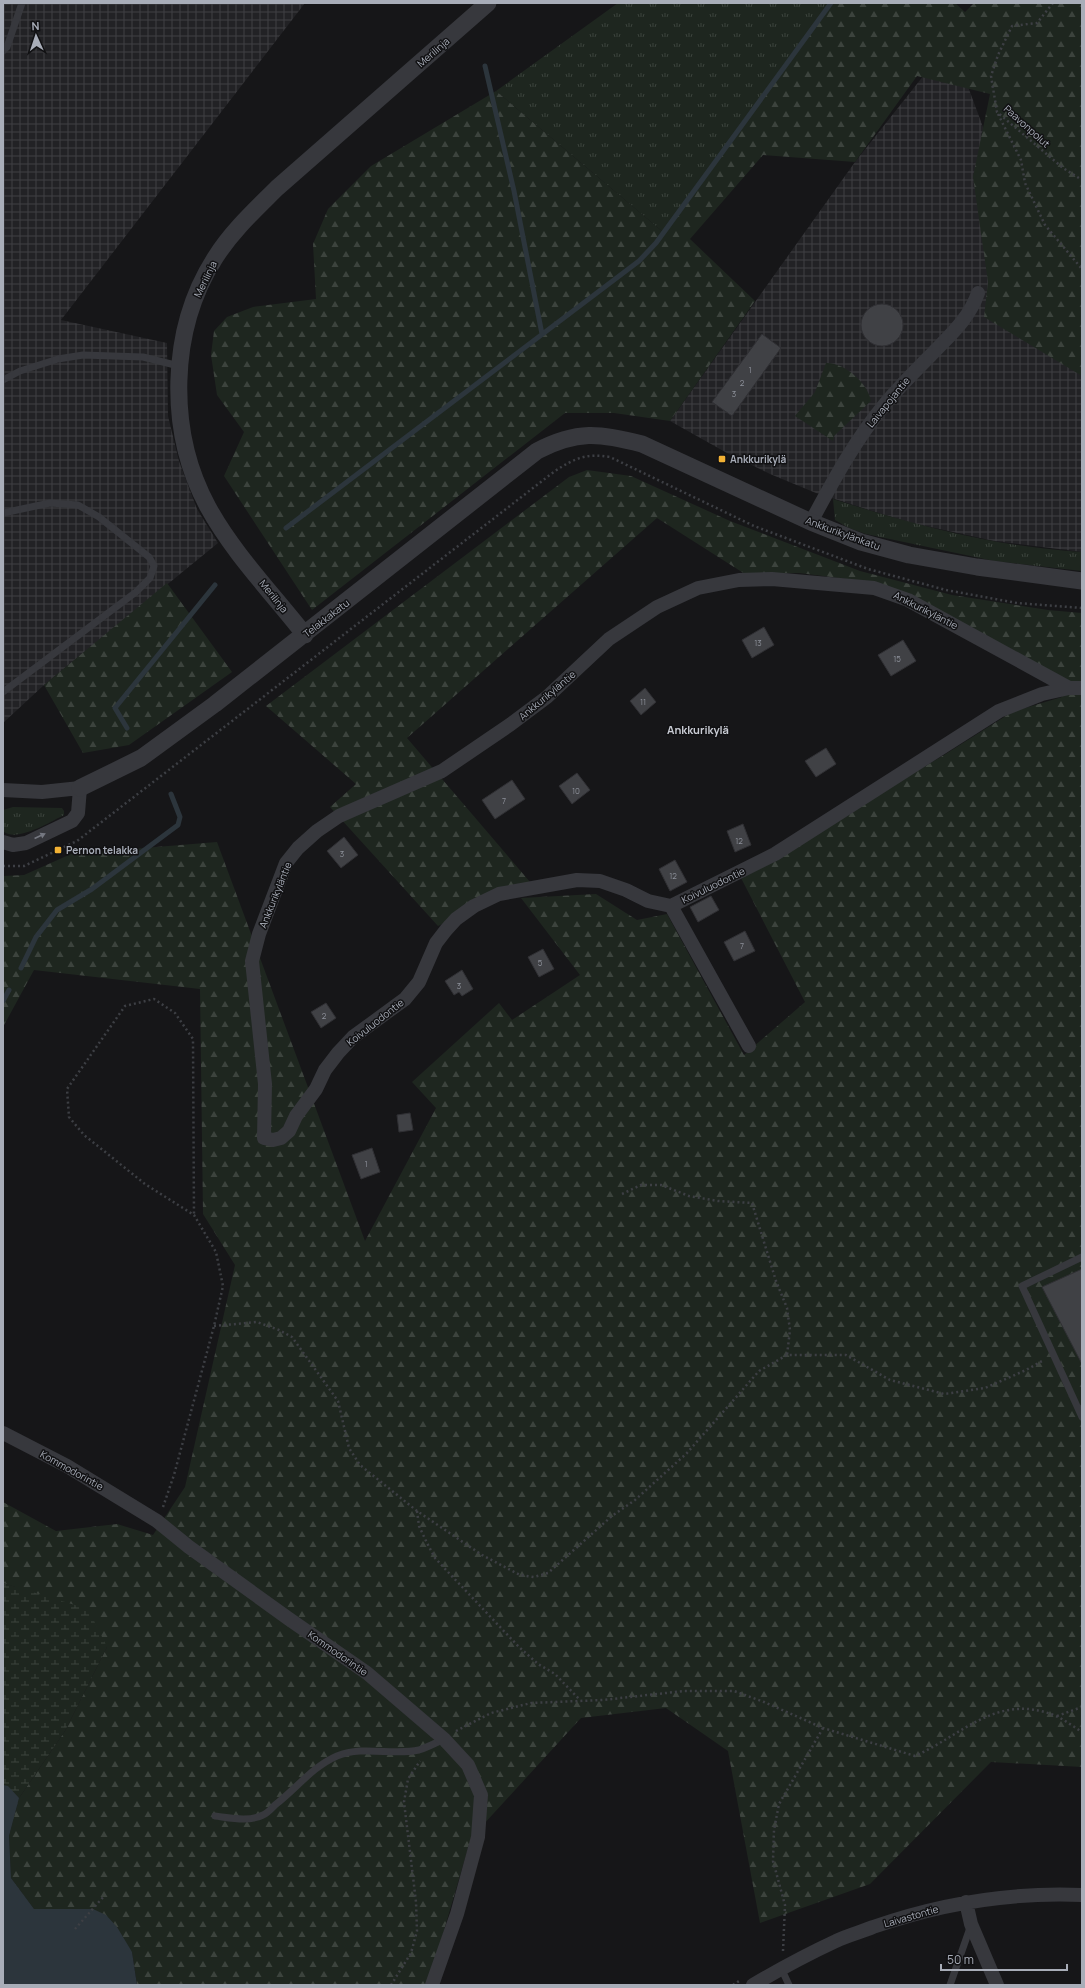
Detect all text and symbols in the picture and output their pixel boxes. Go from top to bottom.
north arrow [16,16,56,56]
text: N [31,18,40,33]
street label: Merilinja [414,34,452,70]
street label: Paavonpolut [1001,102,1053,150]
street label: Merilinja [190,258,220,300]
house number: 1 [748,364,752,375]
street label: Laivapojantie [863,374,913,430]
house number: 2 [740,377,745,388]
house number: 3 [732,388,736,399]
place label: Ankkurikylä [730,452,787,466]
marker: Ankkurikylä [717,454,727,464]
street label: Ankkurikylänkatu [804,513,882,553]
street label: Merilinja [256,576,292,616]
street label: Ankkurikyläntie [891,588,961,632]
street label: Telakkakatu [300,596,352,640]
house number: 13 [754,637,762,648]
house number: 15 [893,653,901,664]
street label: Ankkurikyläntie [516,667,579,723]
house number: 11 [640,696,646,707]
district label: Ankkurikylä [667,722,729,737]
house number: 10 [572,785,580,796]
house number: 7 [502,795,506,806]
one-way arrow [34,833,45,839]
house number: 12 [735,835,743,846]
place label: Pernon telakka [66,843,138,857]
marker: Pernon telakka [53,845,63,855]
house number: 3 [340,848,344,859]
street label: Ankkurikyläntie [255,860,295,930]
street label: Koivuluodontie [679,864,747,906]
house number: 12 [669,870,677,881]
house number: 7 [740,940,744,951]
house number: 5 [538,957,543,968]
house number: 3 [457,980,461,991]
street label: Koivuluodontie [344,995,407,1049]
house number: 2 [322,1010,327,1021]
house number: 1 [364,1158,368,1169]
street label: Kommodorintie [38,1447,106,1493]
street label: Kommodorintie [305,1627,371,1679]
street label: Laivastontie [882,1901,940,1931]
scale bar [941,1946,1067,1972]
text: 50 m [947,1951,974,1968]

